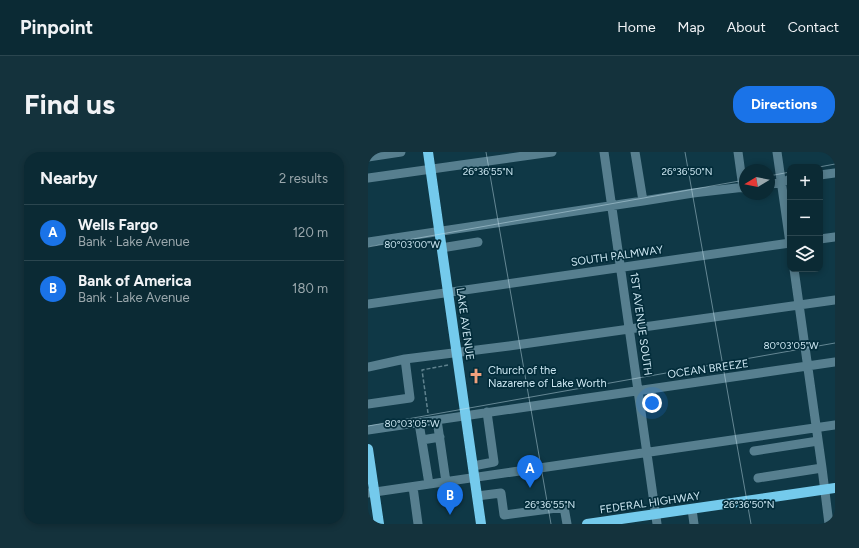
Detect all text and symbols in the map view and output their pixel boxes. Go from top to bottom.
text: Pinpoint [20,16,93,39]
text: Home [617,19,656,36]
text: Map [678,19,705,36]
text: About [727,19,766,36]
text: Contact [788,19,839,36]
button: Directions [733,86,835,123]
text: Find us [24,87,115,121]
north arrow [739,164,775,200]
map controls [787,164,823,272]
button: + [787,164,823,200]
text: 26°36'55"N [463,165,513,178]
text: 26°36'50"N [661,165,713,178]
text: Nearby [40,168,98,188]
text: 2 results [279,171,328,186]
button: − [787,200,823,236]
text: Wells Fargo [78,216,158,234]
text: A [48,225,58,240]
text: 120 m [293,225,328,240]
text: Bank · Lake Avenue [78,234,190,249]
button: layers [787,236,823,272]
text: 80°03'00"W [384,238,440,251]
street label: SOUTH PALMWAY [570,243,664,269]
text: Bank of America [78,272,191,290]
street label: 1ST AVENUE SOUTH [627,272,655,376]
text: B [49,281,57,296]
text: 180 m [292,281,328,296]
street label: LAKE AVENUE [453,287,477,361]
text: Bank · Lake Avenue [78,290,190,305]
text: 80°03'05"W [763,339,819,352]
street label: OCEAN BREEZE [667,357,749,381]
place label: Church of the Nazarene of Lake Worth [488,364,607,390]
church icon: Church of the Nazarene of Lake Worth [467,367,485,385]
your location [642,393,662,413]
text: 80°03'05"W [384,417,440,430]
pin: A [517,455,543,488]
pin: B [437,482,463,515]
street label: FEDERAL HIGHWAY [599,489,701,516]
text: 26°36'55"N [525,498,575,511]
text: 26°36'50"N [723,498,775,511]

